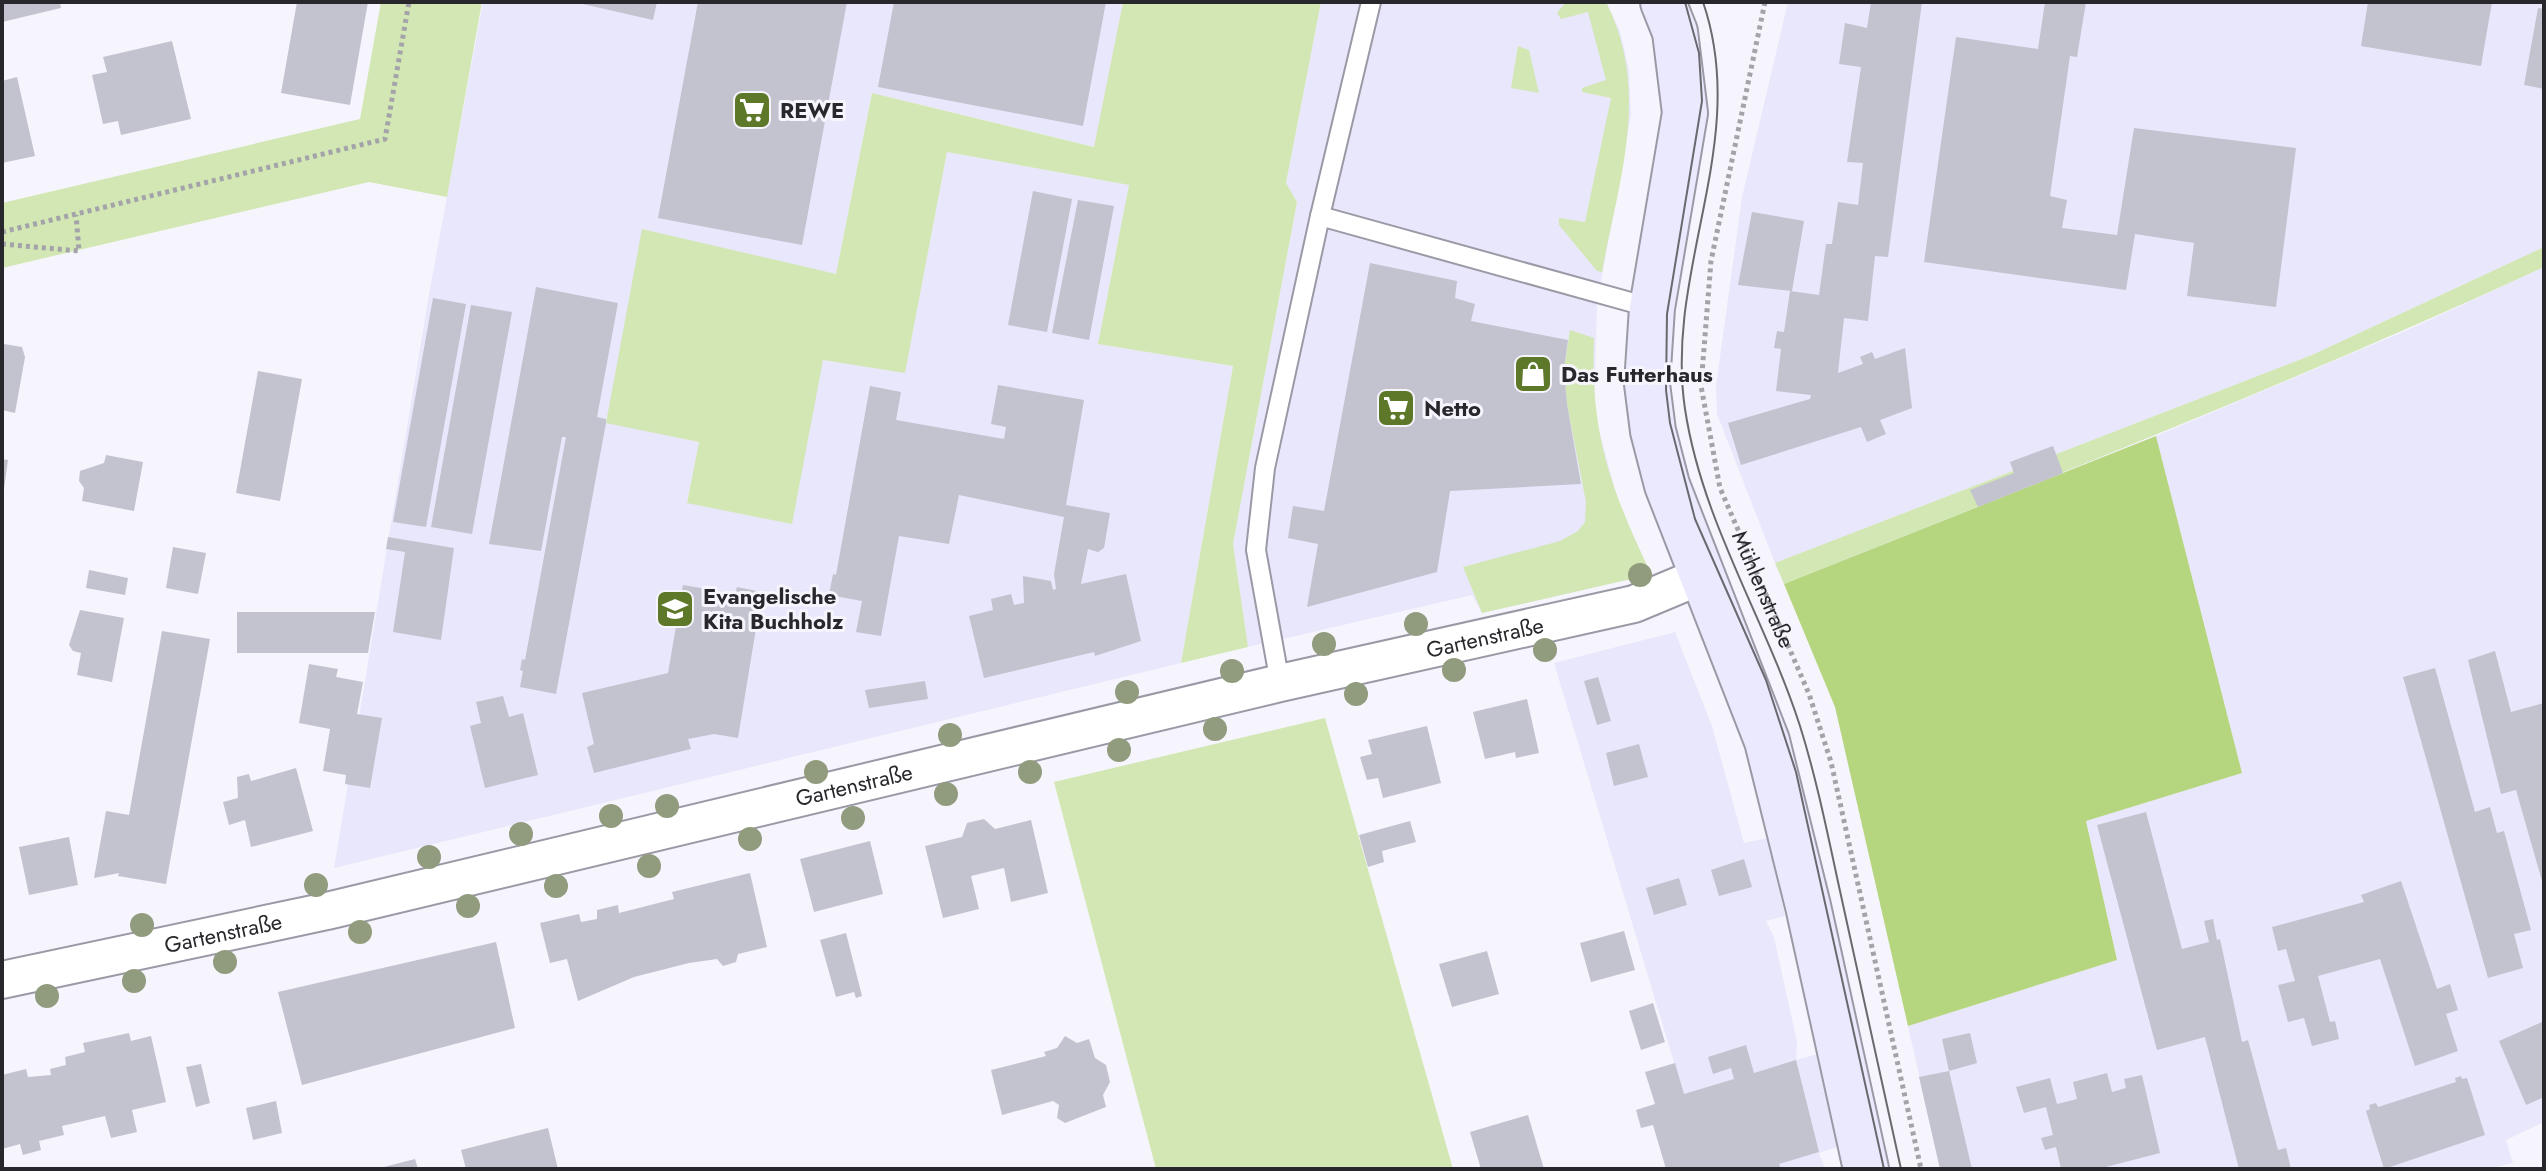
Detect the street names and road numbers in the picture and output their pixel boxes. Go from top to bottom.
street label: Mühlenstraße [1724,526,1803,653]
street label: Gartenstraße [1423,609,1547,666]
street label: Gartenstraße [792,755,916,814]
street label: Gartenstraße [161,905,285,961]

